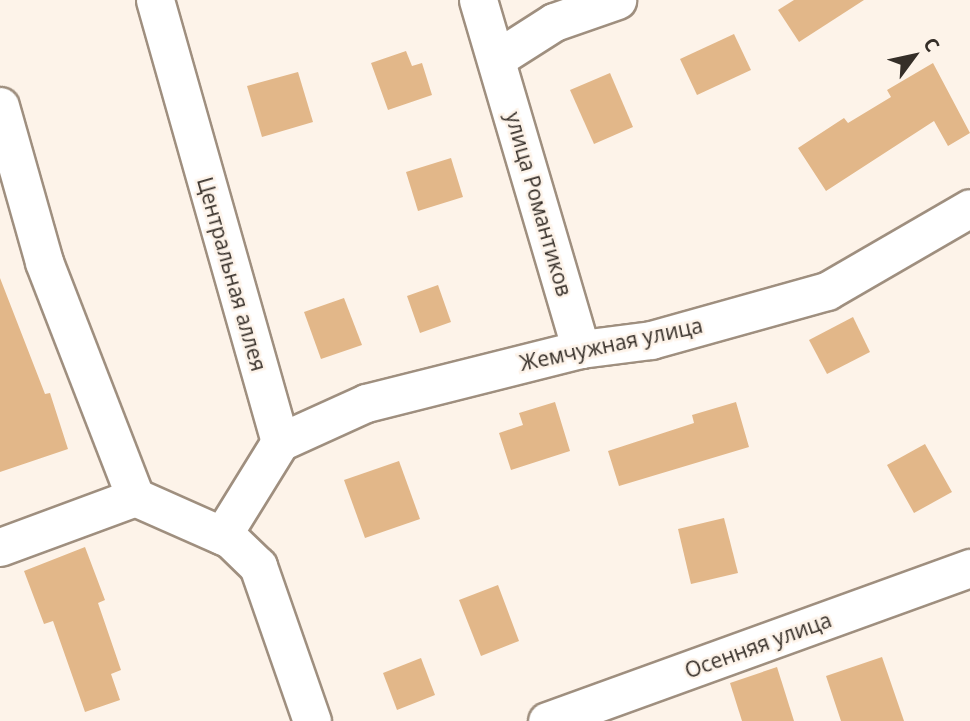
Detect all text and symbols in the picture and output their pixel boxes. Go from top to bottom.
north arrow [879,21,949,91]
text: С [917,32,946,57]
street label: улица Романтиков [501,109,577,299]
street label: Центральная аллея [192,174,272,374]
street label: Жемчужная улица [517,312,705,376]
street label: Осенняя улица [681,607,835,683]

